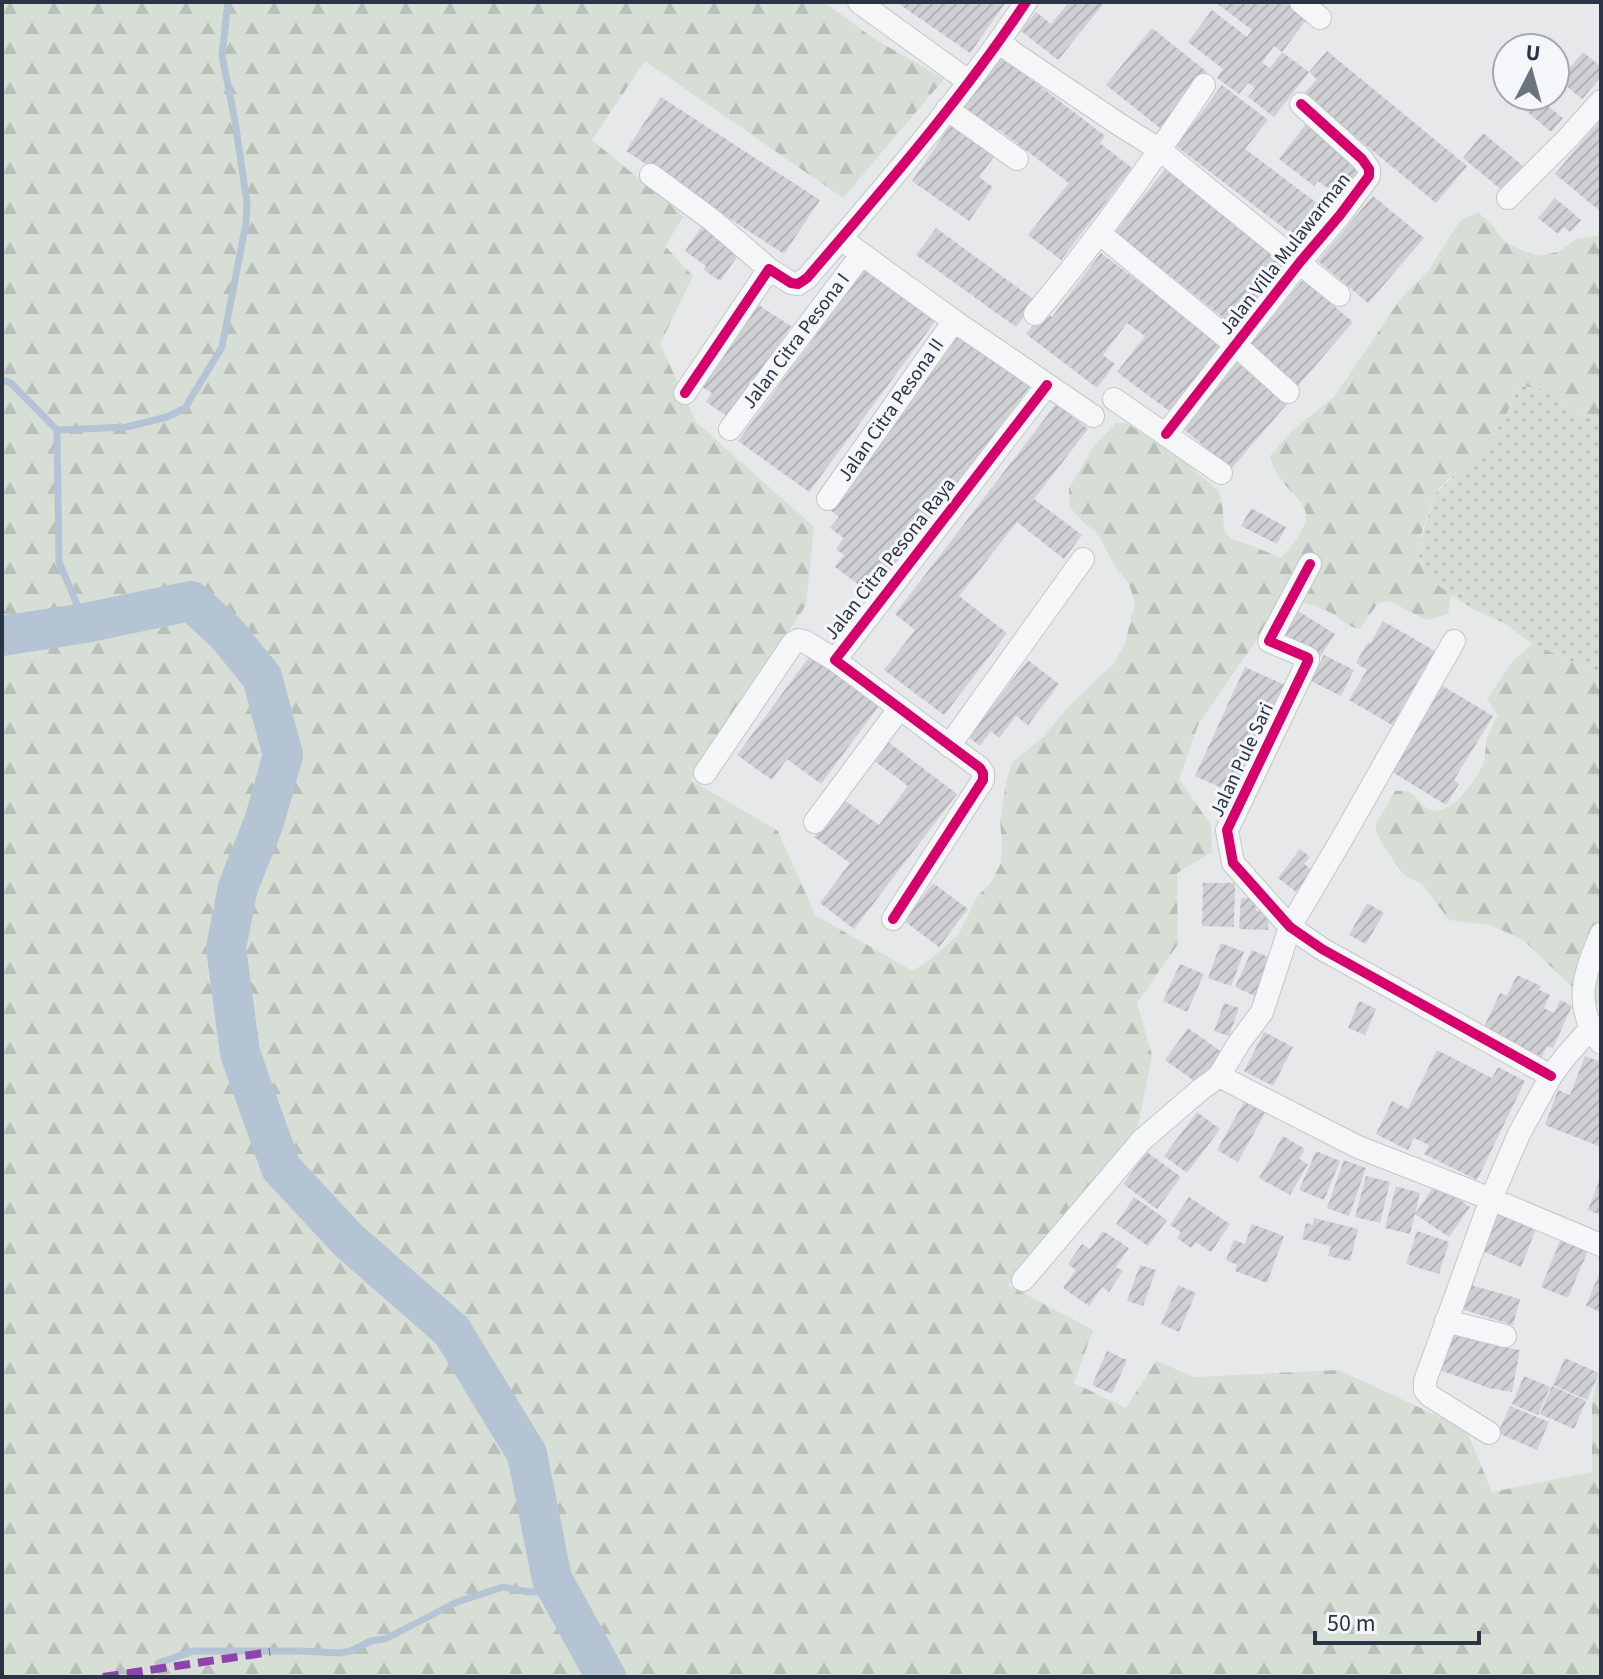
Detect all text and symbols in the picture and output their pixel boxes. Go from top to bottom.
north arrow [1491,32,1571,112]
text: U [1524,36,1542,70]
street label: Jalan Villa Mulawarman [1213,167,1357,341]
street label: Jalan Citra Pesona I [736,267,856,415]
street label: Jalan Citra Pesona II [831,333,951,487]
street label: Jalan Citra Pesona Raya [818,472,962,646]
street label: Jalan Pule Sari [1203,698,1281,822]
scale bar [1315,1595,1479,1645]
text: 50 m [1327,1606,1376,1641]

